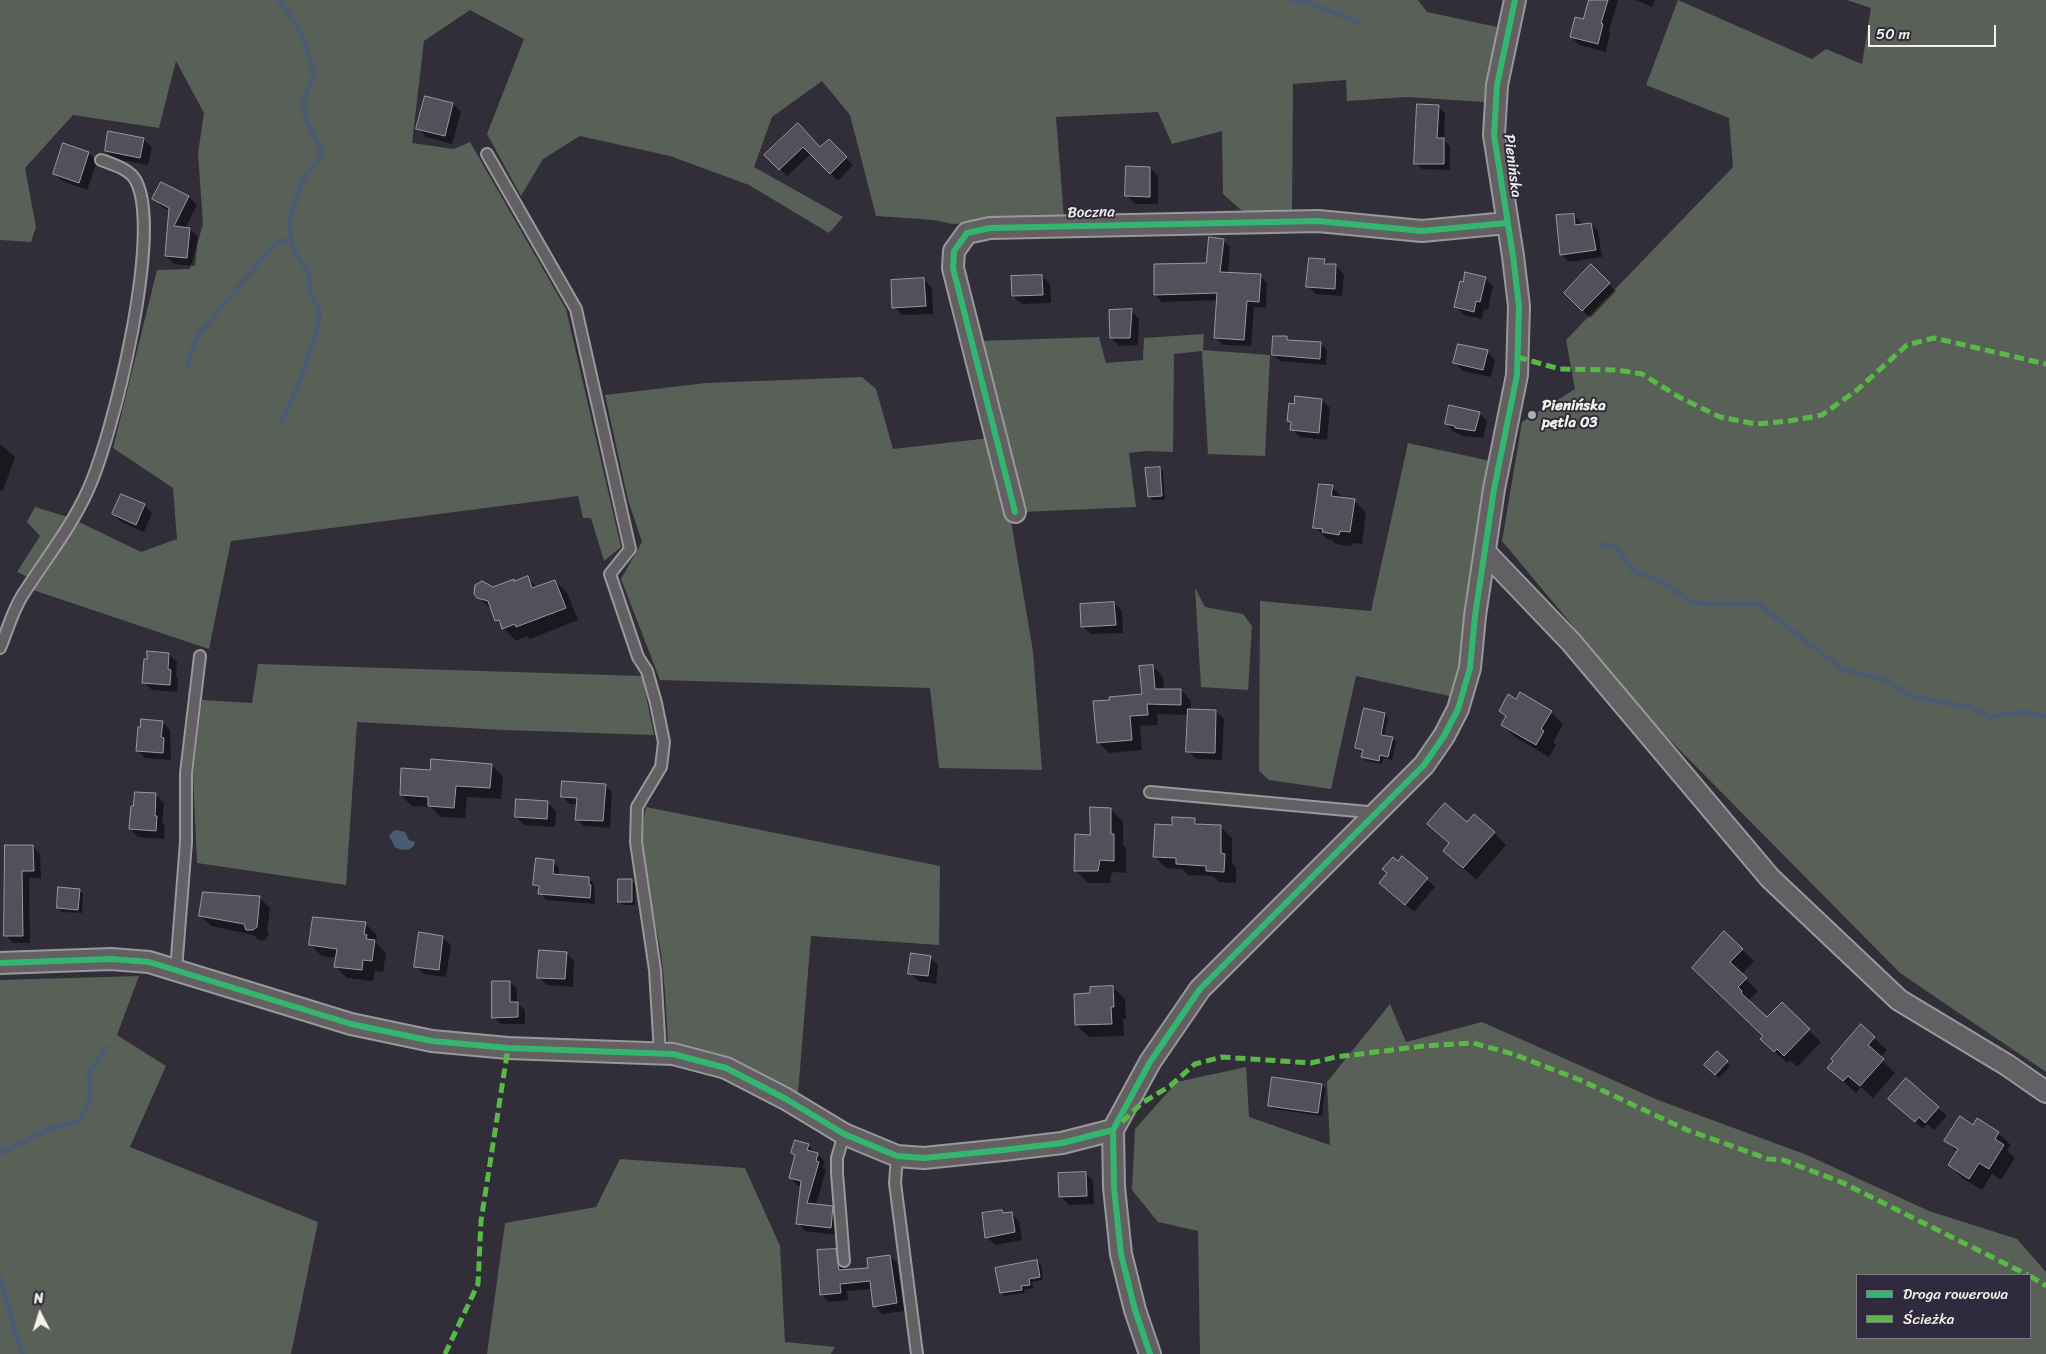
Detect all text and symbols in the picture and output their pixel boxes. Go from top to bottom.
scale bar [1871,15,1998,47]
text: 50 m [1876,21,1910,47]
street label: Pienińska [1499,133,1525,199]
street label: Boczna [1067,204,1115,222]
place label: Pienińska pętla 03 [1542,397,1606,432]
marker: Pienińska pętla 03 [1526,409,1538,421]
legend [1856,1274,2031,1339]
text: Droga rowerowa [1903,1281,2008,1307]
text: N [33,1286,45,1311]
north arrow [15,1289,65,1339]
text: Ścieżka [1903,1306,1954,1332]

